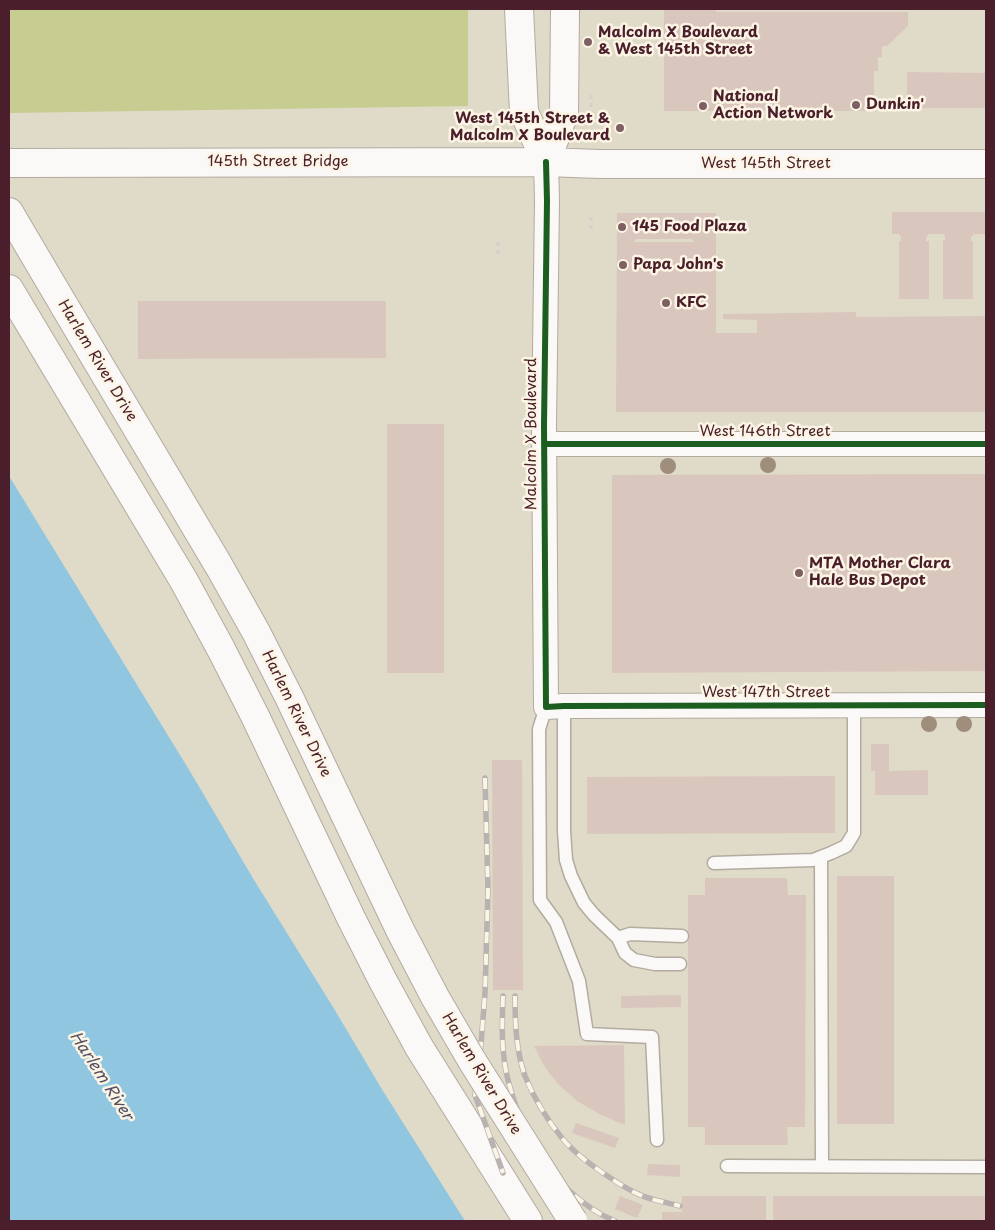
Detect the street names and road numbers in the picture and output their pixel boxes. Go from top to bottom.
street label: 145th Street Bridge [208,153,348,171]
street label: West 145th Street [701,155,831,173]
street label: Harlem River Drive [54,297,140,425]
street label: Malcolm X Boulevard [523,358,541,510]
street label: West 146th Street [699,423,831,441]
street label: Harlem River Drive [257,648,335,780]
street label: West 147th Street [702,684,830,702]
street label: Harlem River Drive [438,1010,524,1138]

